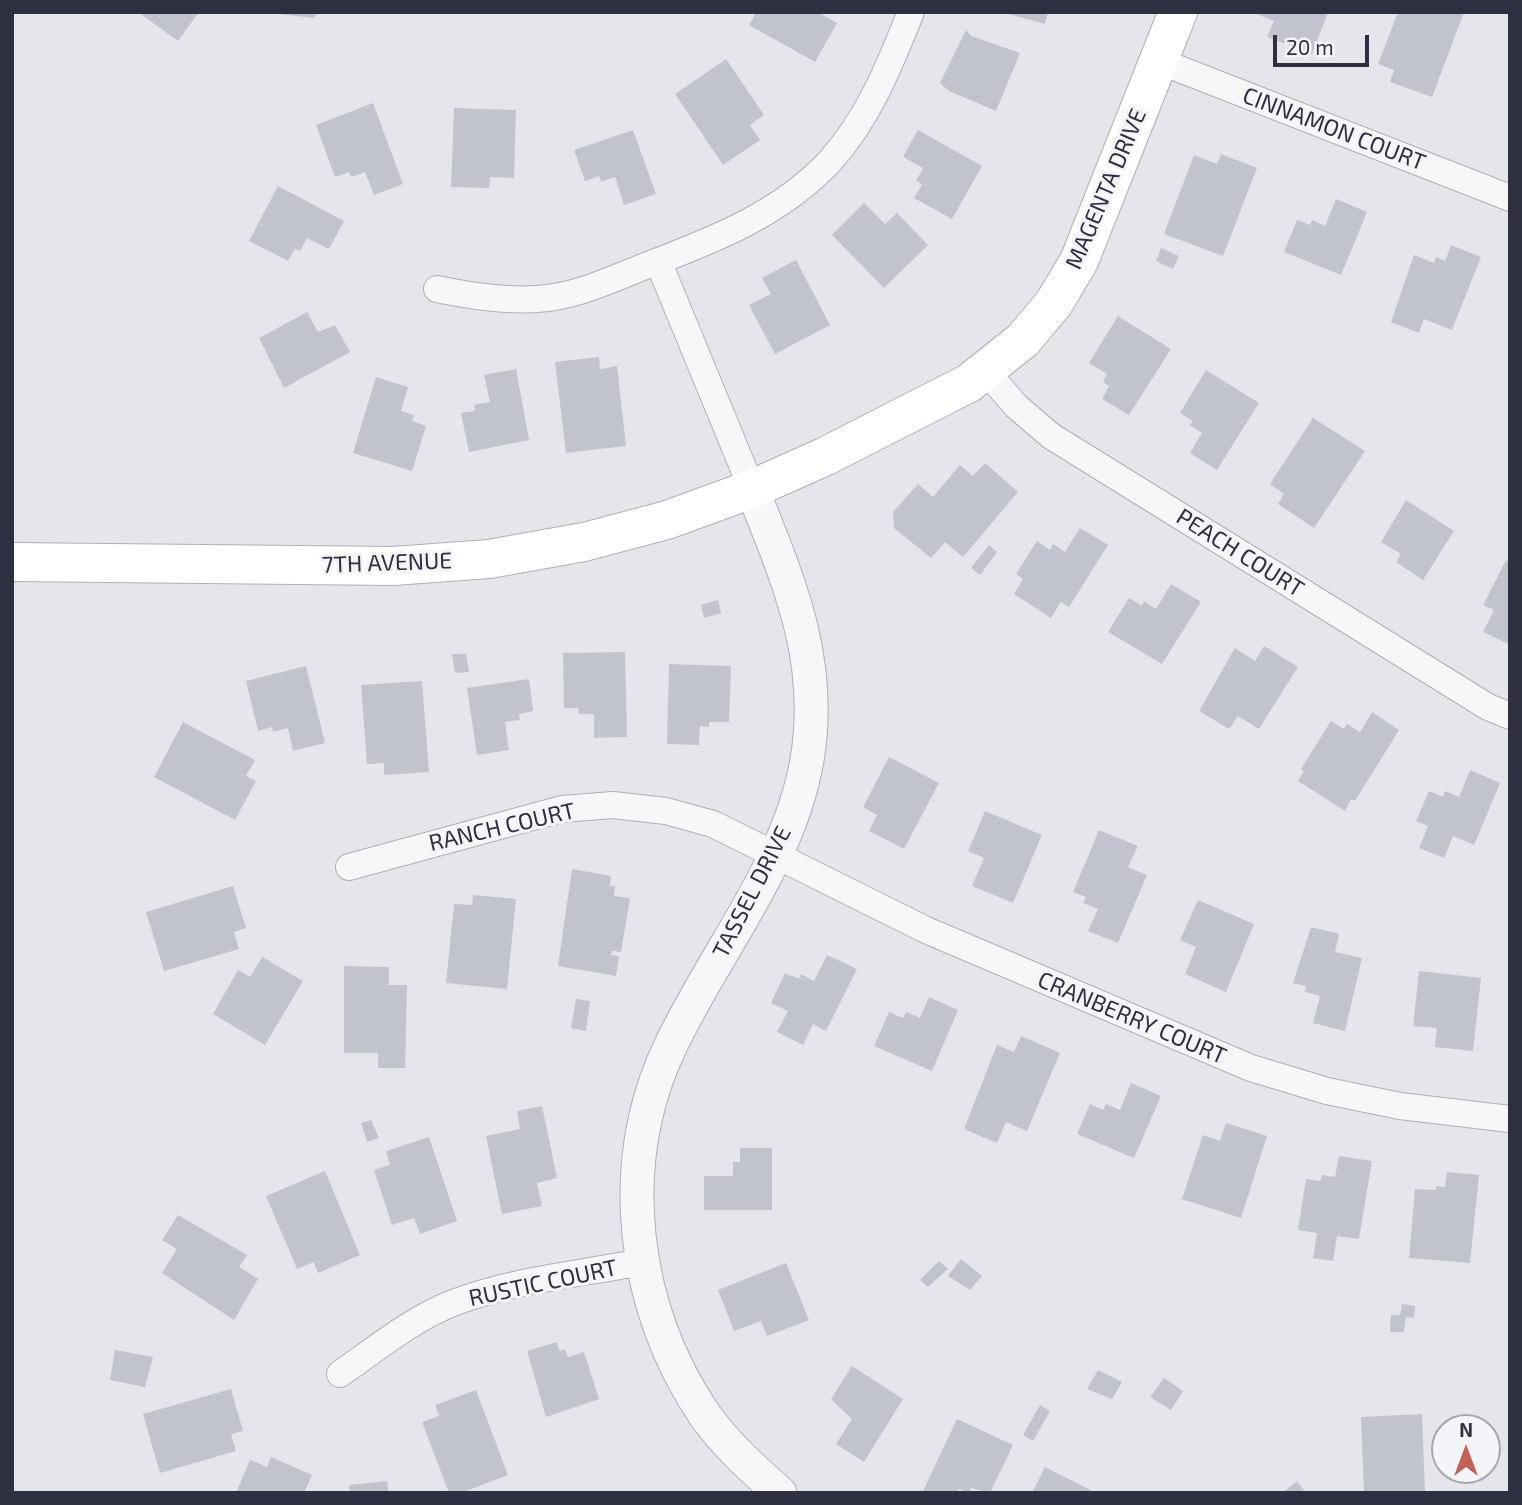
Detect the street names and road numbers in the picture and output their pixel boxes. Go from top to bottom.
street label: CINNAMON COURT [1239,81,1429,177]
street label: MAGENTA DRIVE [1060,105,1152,273]
street label: PEACH COURT [1171,503,1309,603]
street label: 7TH AVENUE [321,547,453,579]
street label: RANCH COURT [426,797,578,857]
street label: TASSEL DRIVE [707,821,797,963]
street label: CRANBERRY COURT [1034,966,1230,1070]
street label: RUSTIC COURT [466,1254,620,1312]

